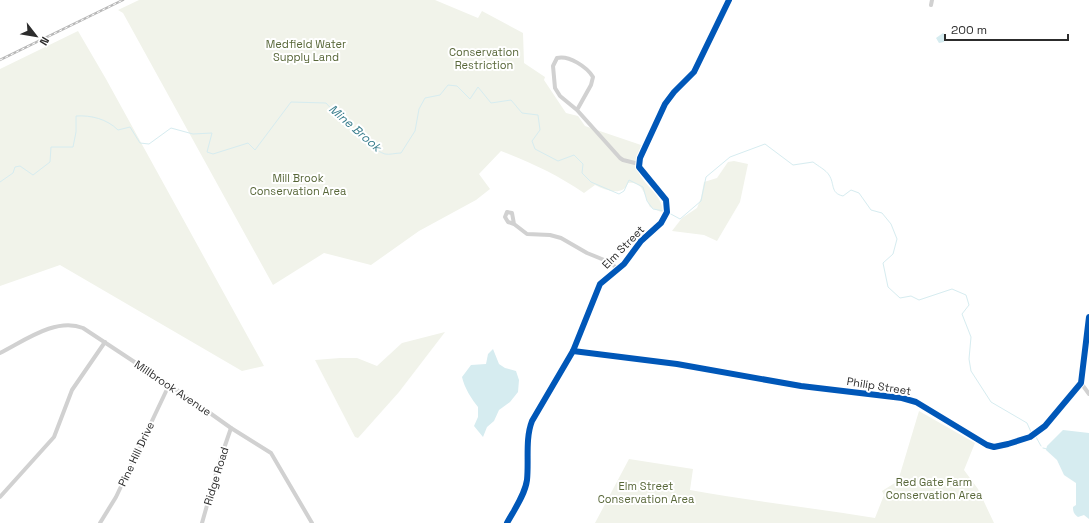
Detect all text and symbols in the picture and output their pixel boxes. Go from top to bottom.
north arrow [16,16,56,56]
scale bar [945,16,1068,42]
text: 200 m [951,22,987,38]
text: N [37,34,52,48]
park label: Medfield Water Supply Land [266,37,346,64]
park label: Conservation Restriction [449,45,519,72]
water label: Mine Brook [325,101,386,156]
park label: Mill Brook Conservation Area [250,171,347,198]
street label: Elm Street [599,222,647,272]
street label: Millbrook Avenue [132,357,214,419]
street label: Philip Street [846,374,912,398]
street label: Pine Hill Drive [115,419,157,489]
street label: Ridge Road [201,445,231,507]
park label: Red Gate Farm Conservation Area [886,475,983,502]
park label: Elm Street Conservation Area [598,479,695,506]

